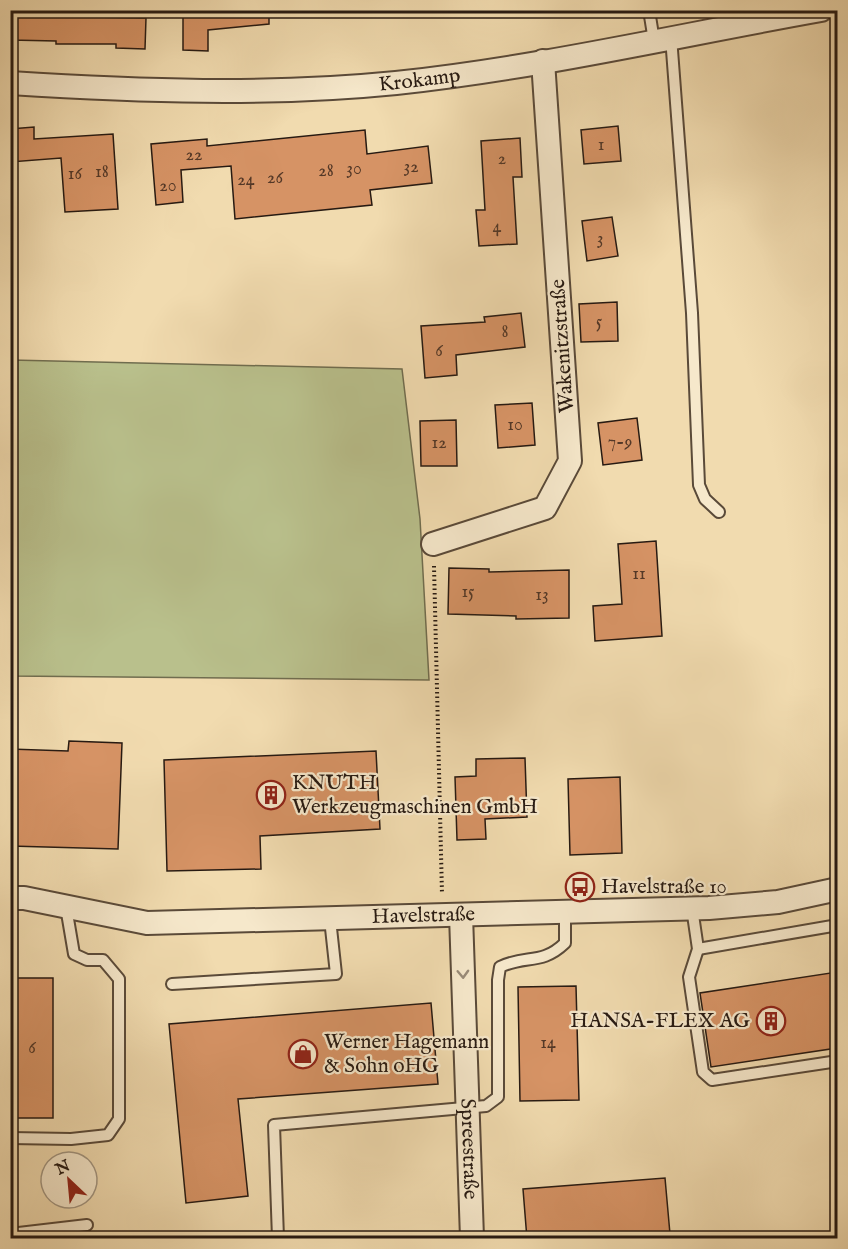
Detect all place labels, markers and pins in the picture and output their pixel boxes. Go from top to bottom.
place label: KNUTH Werkzeugmaschinen GmbH [292,770,538,821]
building icon: KNUTH Werkzeugmaschinen GmbH [255,779,287,811]
bus stop icon: Havelstraße 10 [564,871,596,903]
place label: Havelstraße 10 [601,874,727,901]
building icon: HANSA-FLEX AG [755,1005,787,1037]
place label: HANSA-FLEX AG [570,1008,750,1035]
place label: Werner Hagemann & Sohn oHG [324,1029,489,1080]
shop icon: Werner Hagemann & Sohn oHG [287,1038,319,1070]

